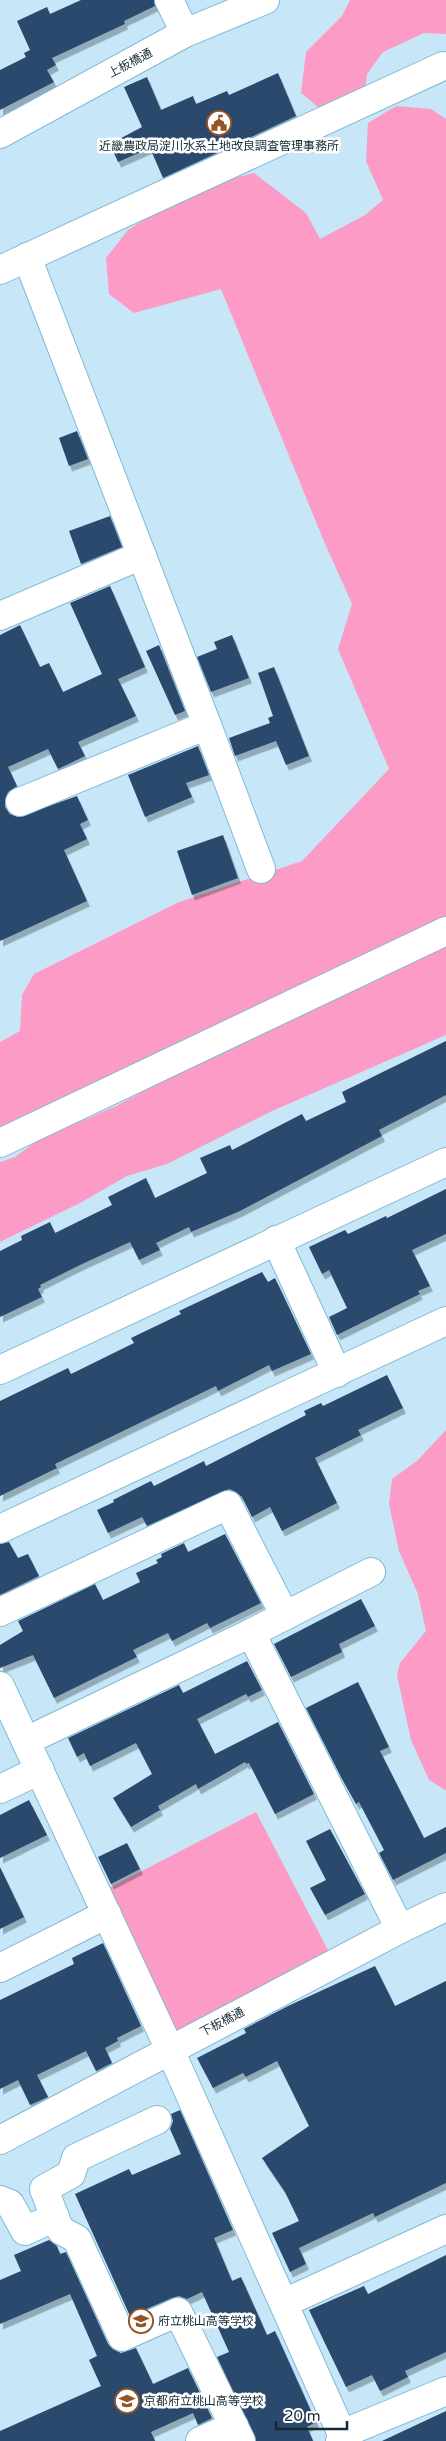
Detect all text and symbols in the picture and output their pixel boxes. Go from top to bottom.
street label: 上板橋通 [106,46,154,80]
public building icon: 近畿農政局淀川水系土地改良調査管理事務所 [206,110,232,136]
place label: 近畿農政局淀川水系土地改良調査管理事務所 [99,139,339,153]
street label: 下板橋通 [198,2005,246,2039]
school or university icon: 府立桃山高等学校 [128,2308,154,2334]
place label: 府立桃山高等学校 [158,2314,254,2328]
school or university icon: 京都府立桃山高等学校 [114,2388,140,2414]
place label: 京都府立桃山高等学校 [144,2394,264,2408]
scale bar [276,2398,347,2430]
text: 20 m [284,2407,321,2425]

